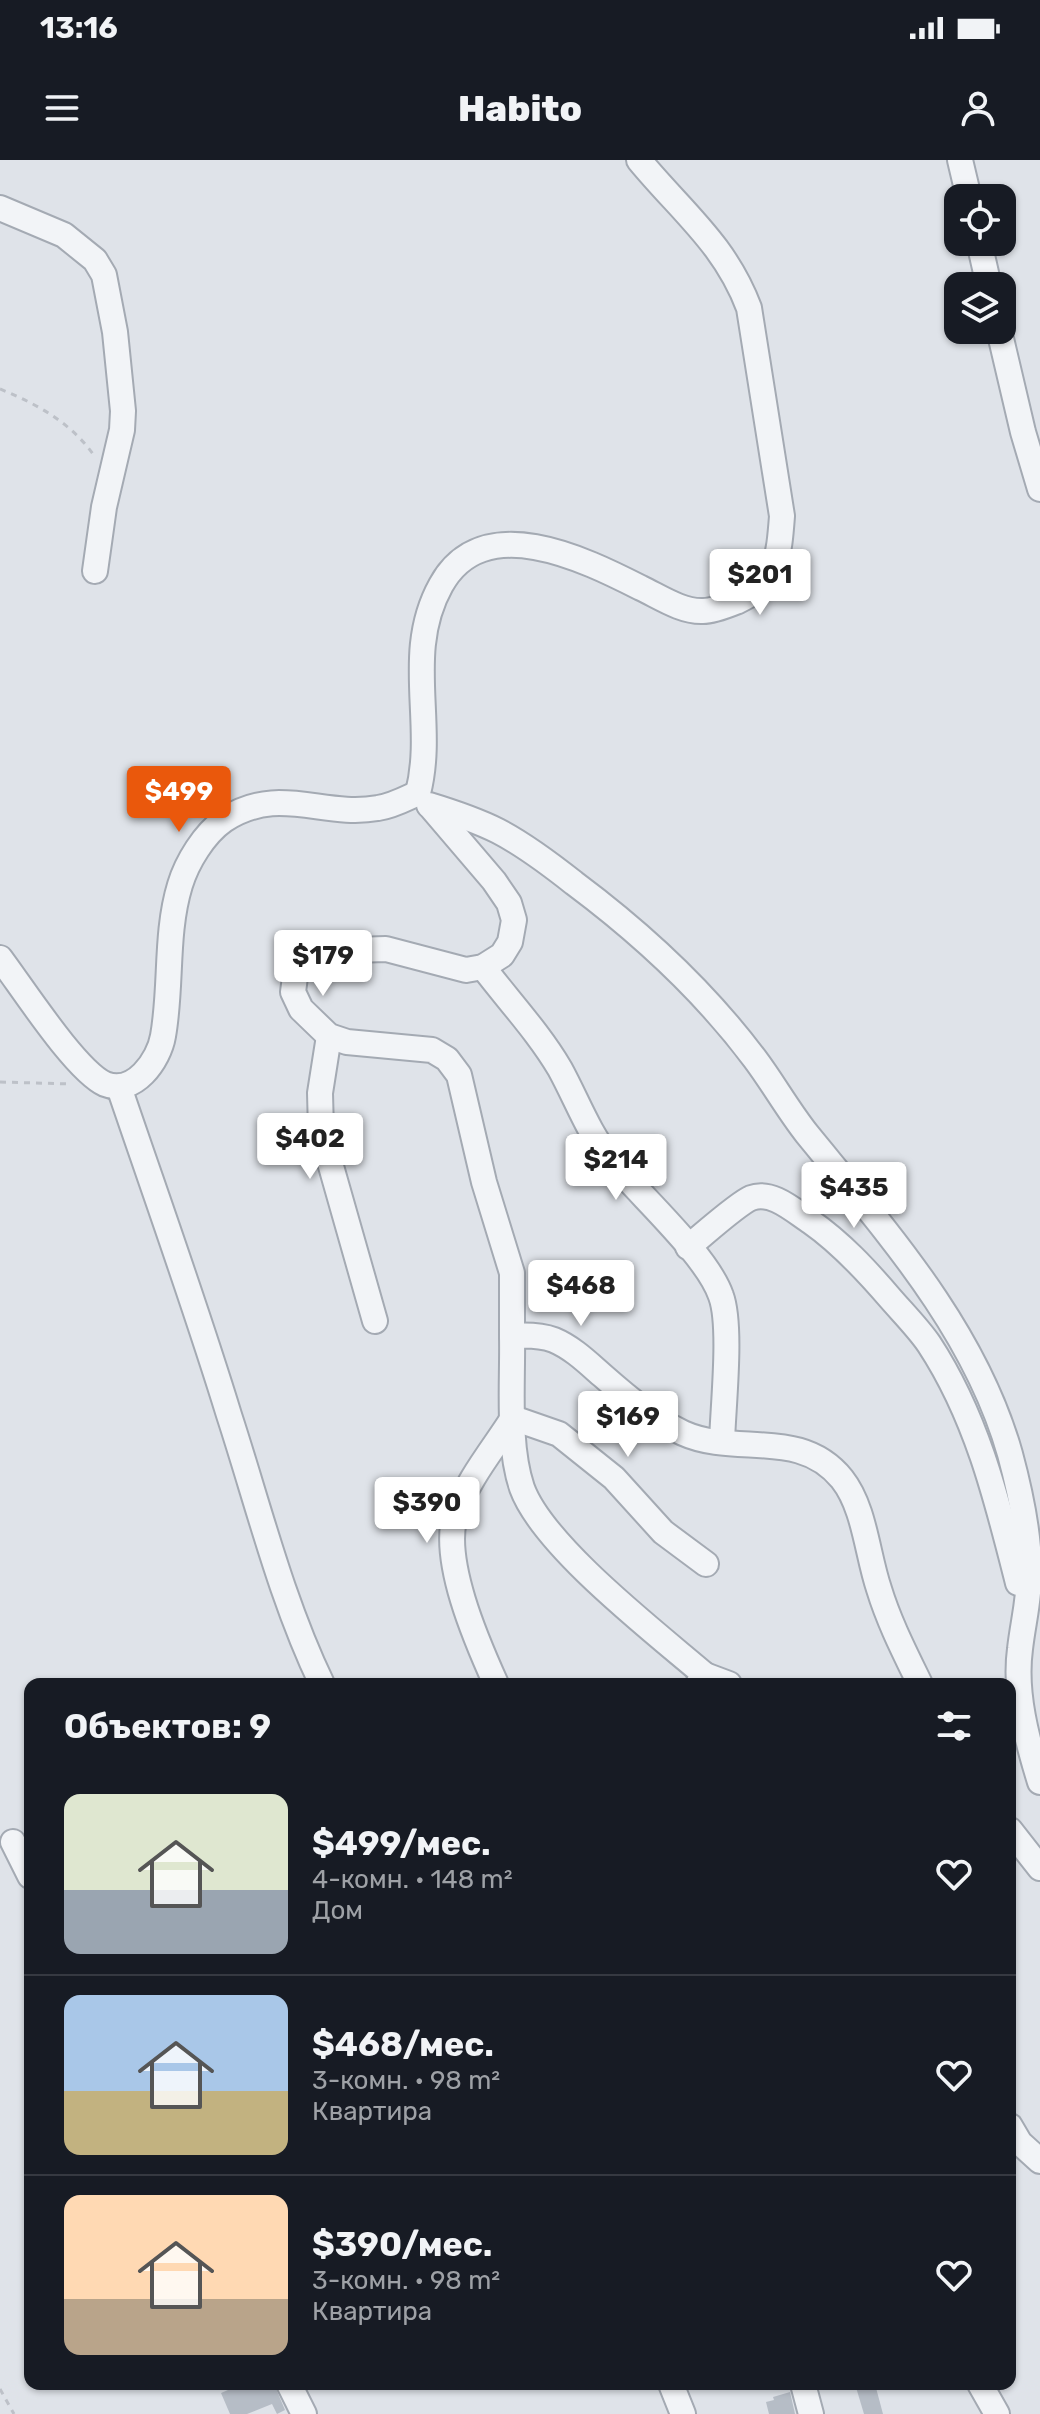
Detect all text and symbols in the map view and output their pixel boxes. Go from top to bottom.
text: 13:16 [40,10,118,46]
icon: menu [40,86,84,130]
icon: person [956,86,1000,130]
text: Habito [458,87,582,130]
map controls [944,184,1016,344]
button: locate [944,184,1016,256]
button: layers [944,272,1016,344]
pin: $201 [713,549,807,617]
text: $201 [728,559,792,590]
pin: $499 [132,766,226,834]
text: $499 [145,776,213,807]
pin: $179 [276,930,370,998]
text: $179 [292,940,354,971]
pin: $402 [263,1113,357,1181]
text: $402 [275,1123,345,1154]
pin: $214 [569,1134,663,1202]
text: $214 [584,1144,648,1175]
pin: $435 [807,1162,901,1230]
text: $435 [819,1172,889,1203]
pin: $468 [534,1260,628,1328]
text: $468 [546,1270,616,1301]
pin: $169 [581,1391,675,1459]
text: $169 [596,1401,660,1432]
pin: $390 [380,1477,474,1545]
text: $390 [393,1487,461,1518]
icon: filters [932,1704,976,1748]
text: Объектов: 9 [64,1706,271,1747]
text: $499/мес. [312,1823,491,1864]
icon: home [128,1826,224,1922]
icon: heart [932,1852,976,1896]
text: 4-комн. · 148 m² [312,1864,513,1895]
text: Дом [312,1895,363,1926]
text: $468/мес. [312,2024,494,2065]
icon: home [128,2027,224,2123]
icon: heart [932,2053,976,2097]
text: 3-комн. · 98 m² [312,2065,500,2096]
text: Квартира [312,2096,432,2127]
text: $390/мес. [312,2224,492,2265]
icon: home [128,2227,224,2323]
icon: heart [932,2253,976,2297]
text: 3-комн. · 98 m² [312,2265,500,2296]
text: Квартира [312,2296,432,2327]

